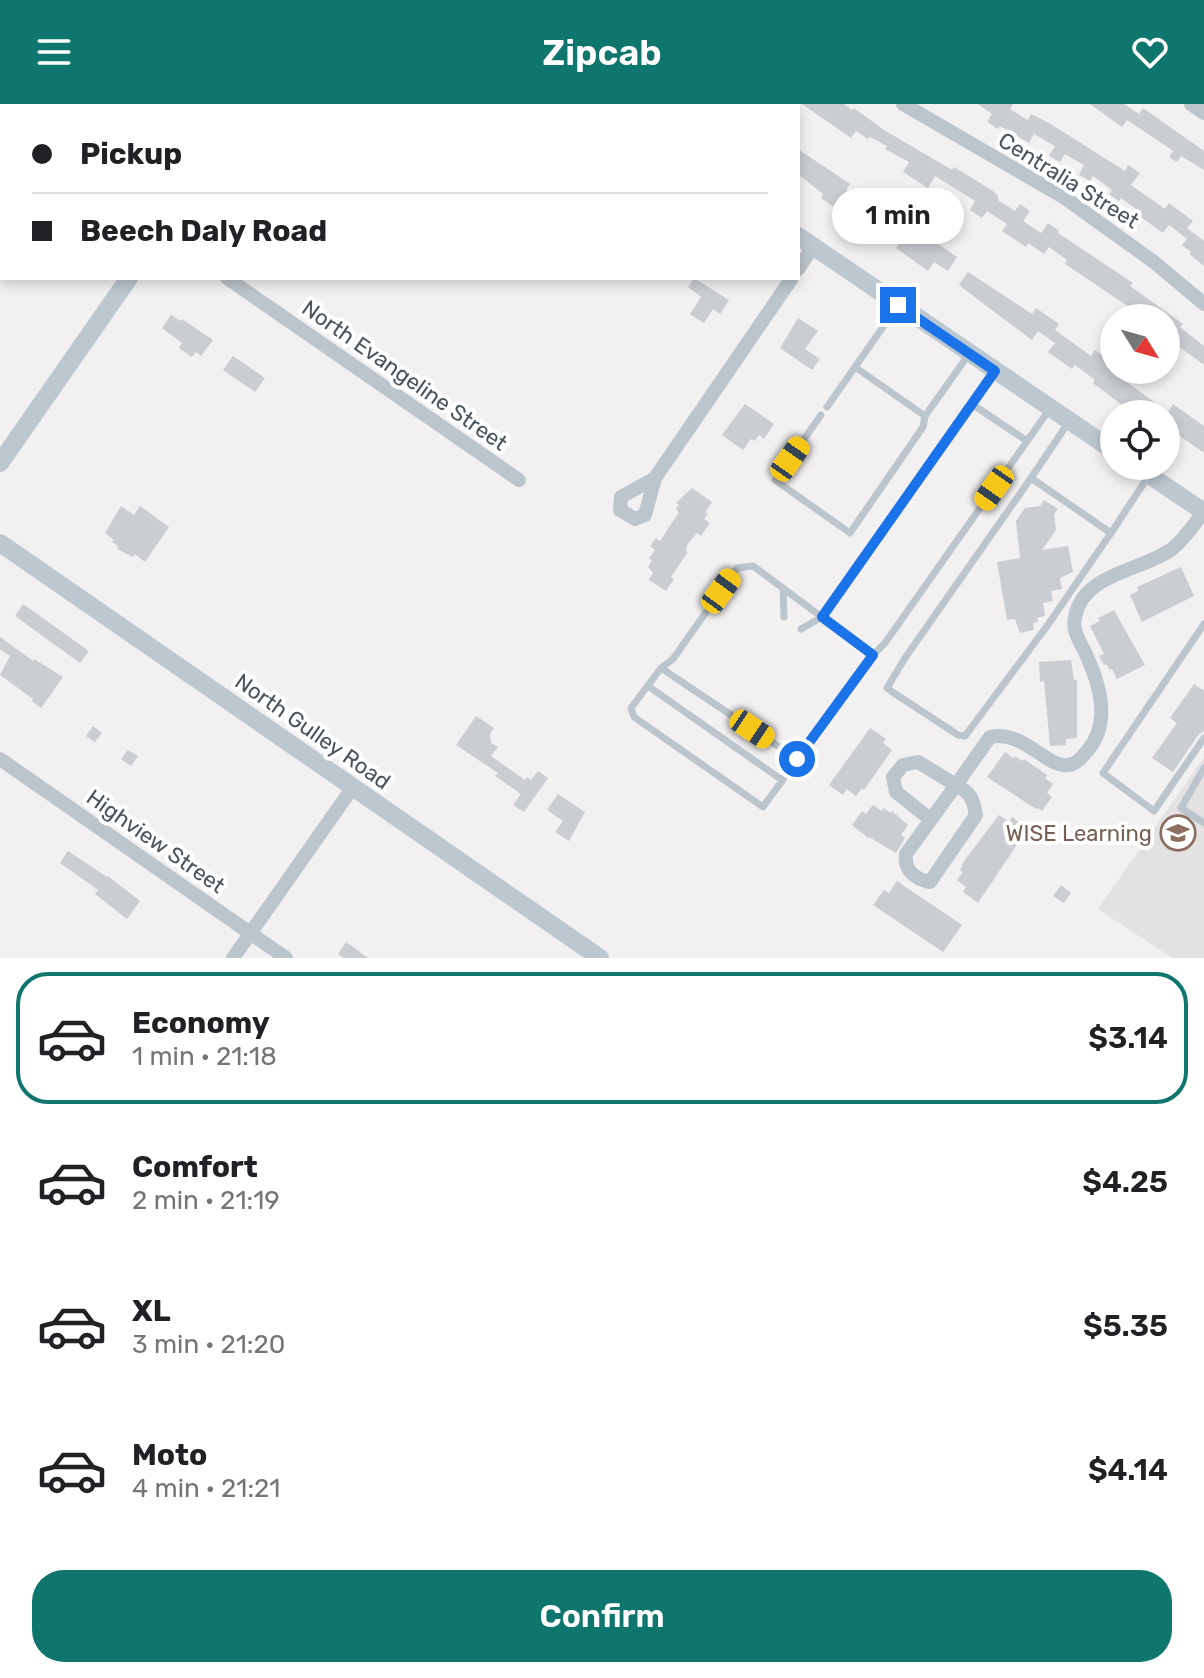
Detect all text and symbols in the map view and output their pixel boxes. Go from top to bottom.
icon: menu [32,30,76,74]
icon: heart [1128,30,1172,74]
text: Zipcab [542,31,662,74]
street label: Centralia Street [993,126,1144,235]
text: Pickup [80,136,182,172]
callout: 1 min [832,189,964,245]
text: 1 min [865,200,931,231]
text: Beech Daly Road [80,213,327,249]
route end [880,287,916,323]
street label: North Evangeline Street [297,294,513,457]
north arrow [1100,304,1180,384]
map controls [1100,304,1180,480]
button: locate [1100,400,1180,480]
car [766,432,814,486]
car [970,461,1018,515]
car [697,565,745,617]
street label: North Gulley Road [230,668,396,795]
car [725,706,779,752]
route start [779,741,815,777]
street label: Highview Street [81,784,231,899]
school or university icon: WISE Learning [1159,814,1197,852]
place label: WISE Learning [1006,820,1152,847]
icon: car [36,1002,108,1074]
text: Economy [132,1005,270,1041]
text: $3.14 [1088,1020,1168,1056]
text: 1 min · 21:18 [132,1041,277,1072]
icon: car [36,1146,108,1218]
text: Comfort [132,1149,258,1185]
text: $4.25 [1082,1164,1168,1200]
text: 2 min · 21:19 [132,1185,280,1216]
icon: car [36,1290,108,1362]
text: XL [132,1293,171,1329]
text: $5.35 [1083,1308,1168,1344]
text: 3 min · 21:20 [132,1329,285,1360]
icon: car [36,1434,108,1506]
text: Moto [132,1437,207,1473]
text: $4.14 [1088,1452,1168,1488]
text: 4 min · 21:21 [132,1473,280,1504]
button: Confirm [32,1570,1172,1662]

